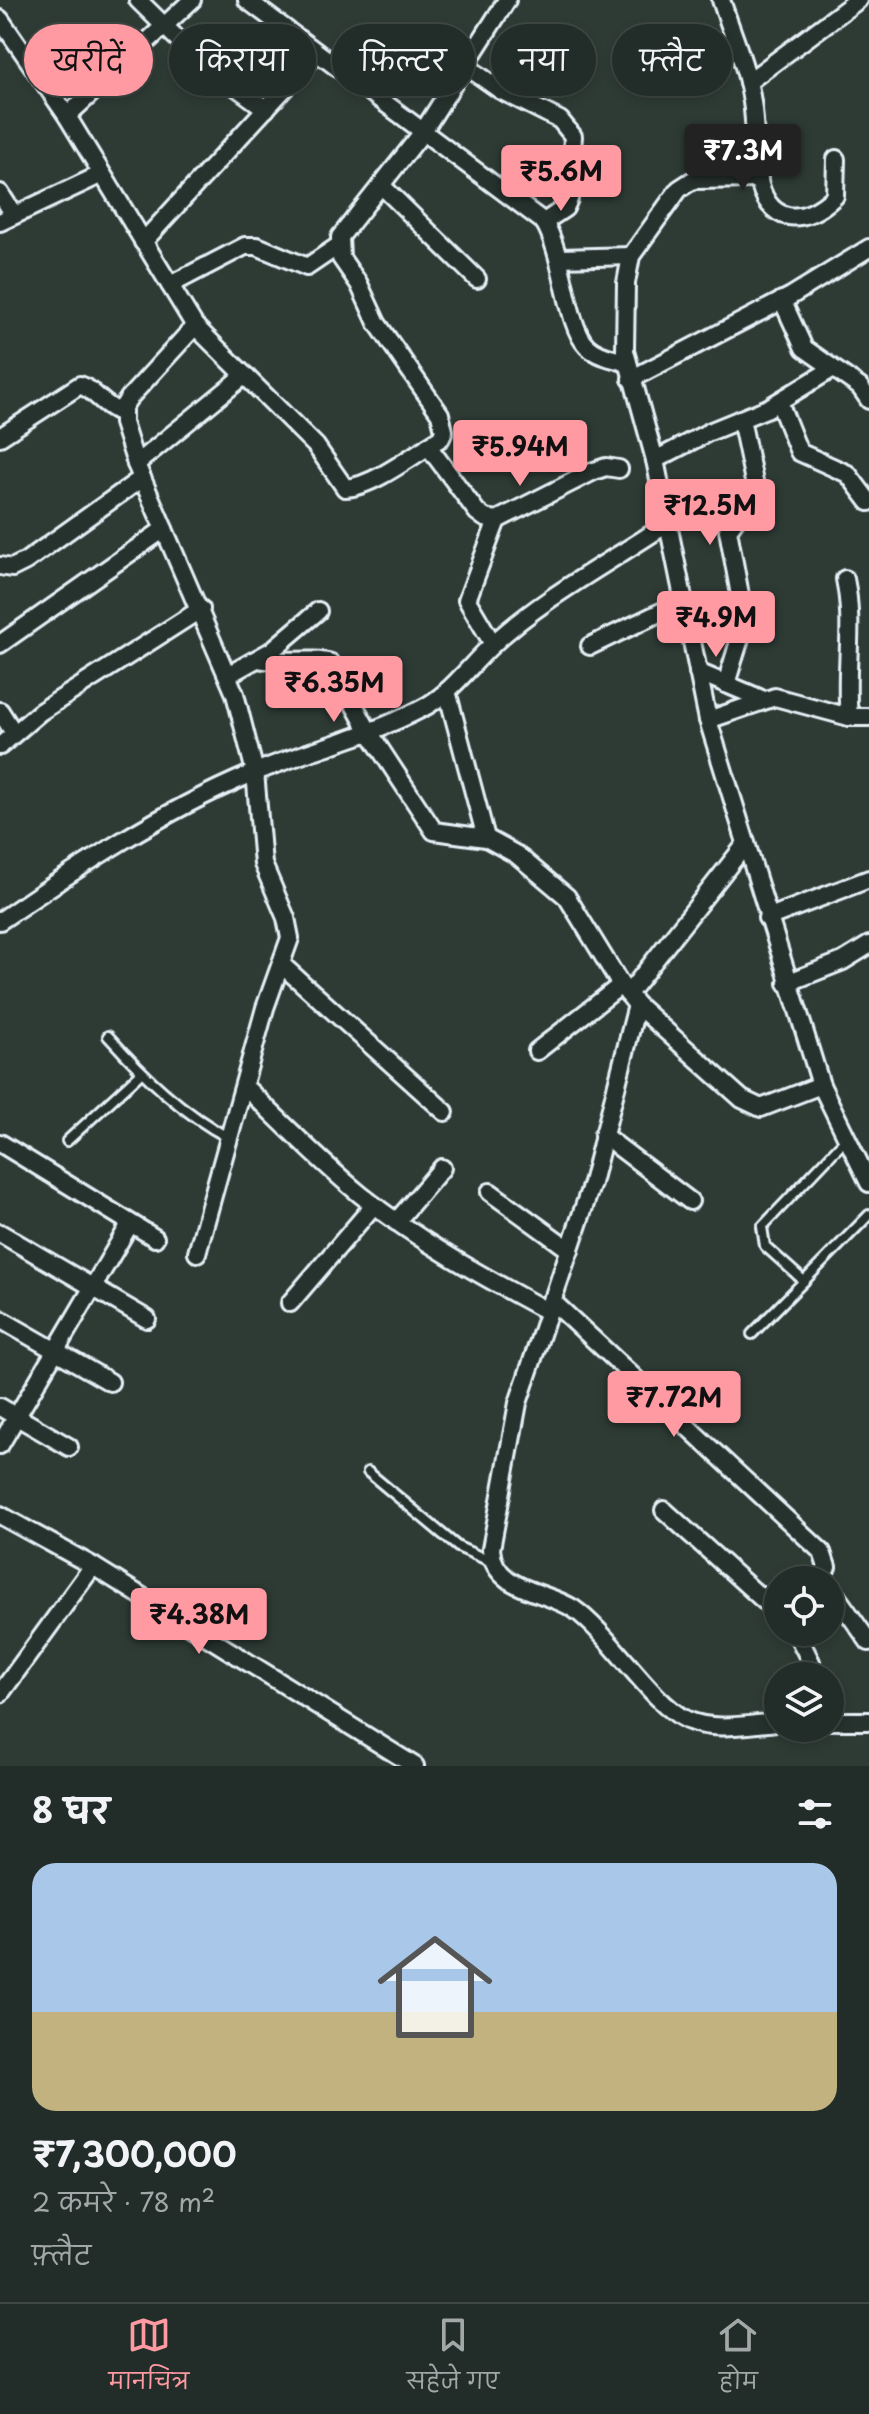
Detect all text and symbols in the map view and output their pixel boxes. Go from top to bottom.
chip: खरीदें [24,24,153,96]
chip: किराया [169,24,316,96]
chip: फ़िल्टर [332,24,475,96]
chip: नया [491,24,596,96]
chip: फ़्लैट [612,24,732,96]
pin: ₹7.3M [687,124,799,192]
text: ₹7.3M [703,130,783,169]
pin: ₹5.6M [505,145,617,213]
text: ₹5.6M [519,151,603,190]
pin: ₹5.94M [455,420,585,488]
text: ₹5.94M [471,426,569,465]
pin: ₹12.5M [645,479,775,547]
text: ₹12.5M [663,485,757,524]
pin: ₹4.9M [660,591,772,659]
text: ₹4.9M [675,597,757,636]
pin: ₹6.35M [269,656,399,724]
text: ₹6.35M [283,662,385,701]
pin: ₹7.72M [609,1371,739,1439]
text: ₹7.72M [626,1377,722,1416]
map controls [764,1566,844,1742]
button: locate [764,1566,844,1646]
pin: ₹4.38M [134,1588,264,1656]
text: ₹4.38M [149,1594,249,1633]
button: layers [764,1662,844,1742]
text: 8 घर [32,1783,109,1835]
icon: filters [793,1792,837,1836]
icon: home [363,1915,507,2059]
text: ₹7,300,000 [32,2127,237,2179]
text: 2 कमरे · 78 m² [32,2182,215,2221]
text: फ़्लैट [32,2235,91,2274]
tab: मानचित्र [109,2313,189,2406]
tab: सहेजे गए [406,2313,499,2406]
tab: होम [716,2313,760,2406]

